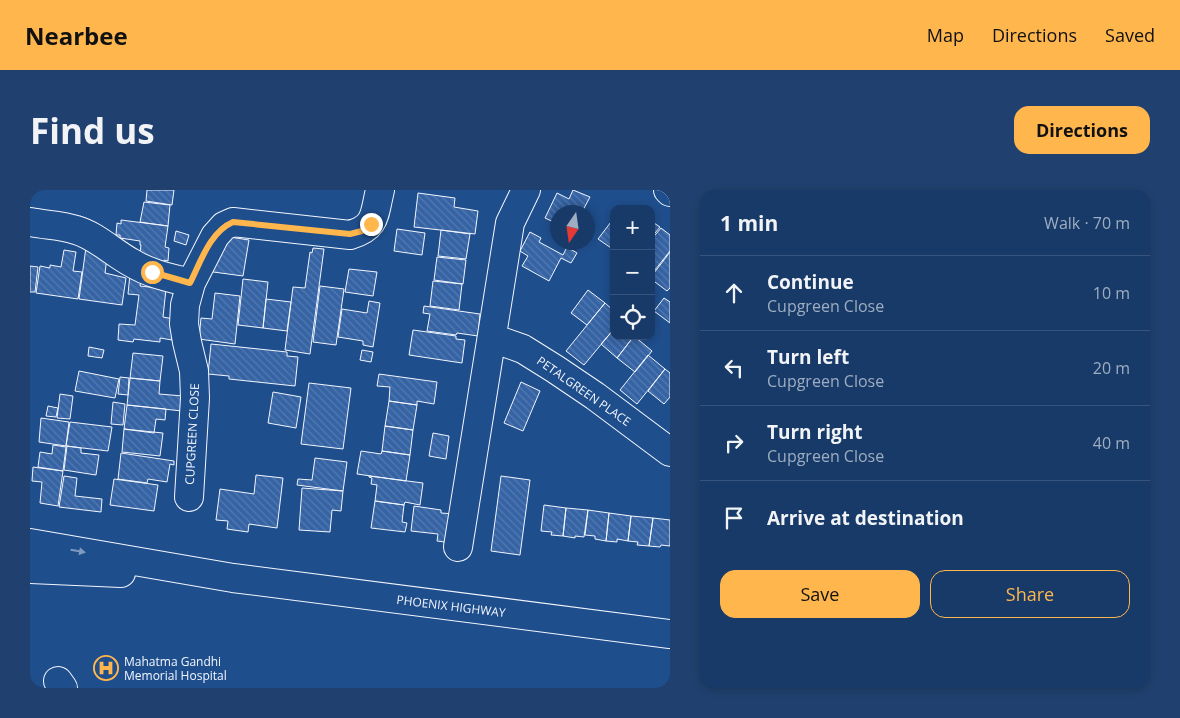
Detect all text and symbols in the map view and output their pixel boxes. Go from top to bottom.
text: Nearbee [25,19,128,52]
text: Map [927,23,964,47]
text: Directions [992,23,1077,47]
text: Saved [1105,23,1155,47]
button: Directions [1014,106,1150,154]
text: Find us [30,107,155,154]
north arrow [550,205,595,250]
map controls [610,205,655,340]
button: + [610,205,655,250]
text: 1 min [720,209,778,237]
text: Walk · 70 m [1044,212,1130,234]
route end [360,213,383,236]
button: − [610,250,655,295]
route start [141,261,164,284]
text: Continue [767,269,854,295]
icon: ahead [720,279,748,307]
text: 10 m [1093,282,1130,304]
button: locate [610,295,655,340]
text: Cupgreen Close [767,295,884,317]
text: Turn left [767,344,849,370]
street label: PETALGREEN PLACE [534,352,634,430]
icon: left [720,354,748,382]
text: 20 m [1093,357,1130,379]
text: Cupgreen Close [767,370,884,392]
street label: CUPGREEN CLOSE [181,383,203,485]
text: Turn right [767,419,862,445]
icon: right [720,429,748,457]
text: 40 m [1093,432,1130,454]
text: Cupgreen Close [767,445,884,467]
icon: arrive [720,504,748,532]
text: Arrive at destination [767,505,964,531]
one-way arrow [70,547,86,555]
button: Save [720,570,920,618]
button: Share [930,570,1130,618]
street label: PHOENIX HIGHWAY [396,591,507,621]
place label: Mahatma Gandhi Memorial Hospital [124,653,227,684]
hospital icon: Mahatma Gandhi Memorial Hospital [93,655,119,681]

